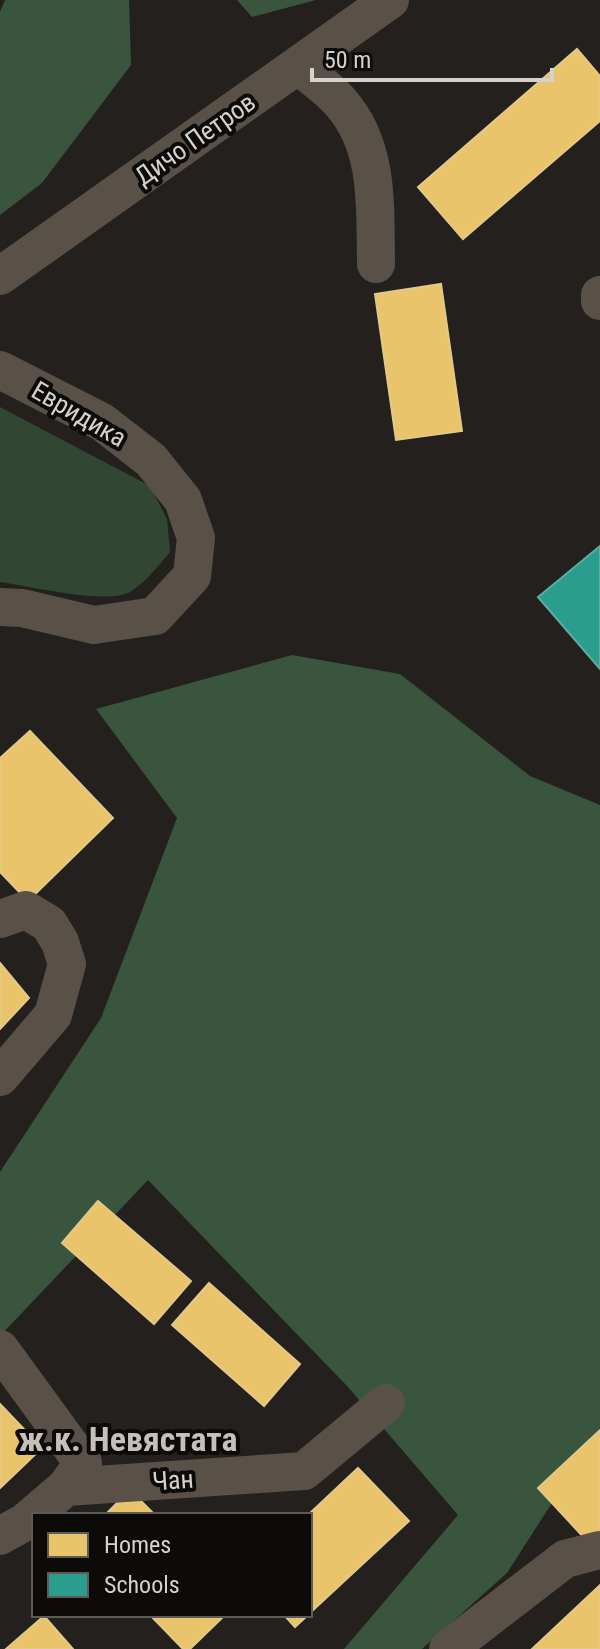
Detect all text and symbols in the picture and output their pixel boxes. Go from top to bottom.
scale bar [312,32,552,82]
text: 50 m [324,46,371,74]
street label: Дичо Петров [129,87,261,191]
street label: Евридика [26,375,132,453]
district label: ж.к. Невястата [19,1419,237,1459]
street label: Чан [151,1464,195,1496]
legend [32,1513,312,1617]
text: Homes [104,1531,171,1559]
text: Schools [104,1571,180,1599]

